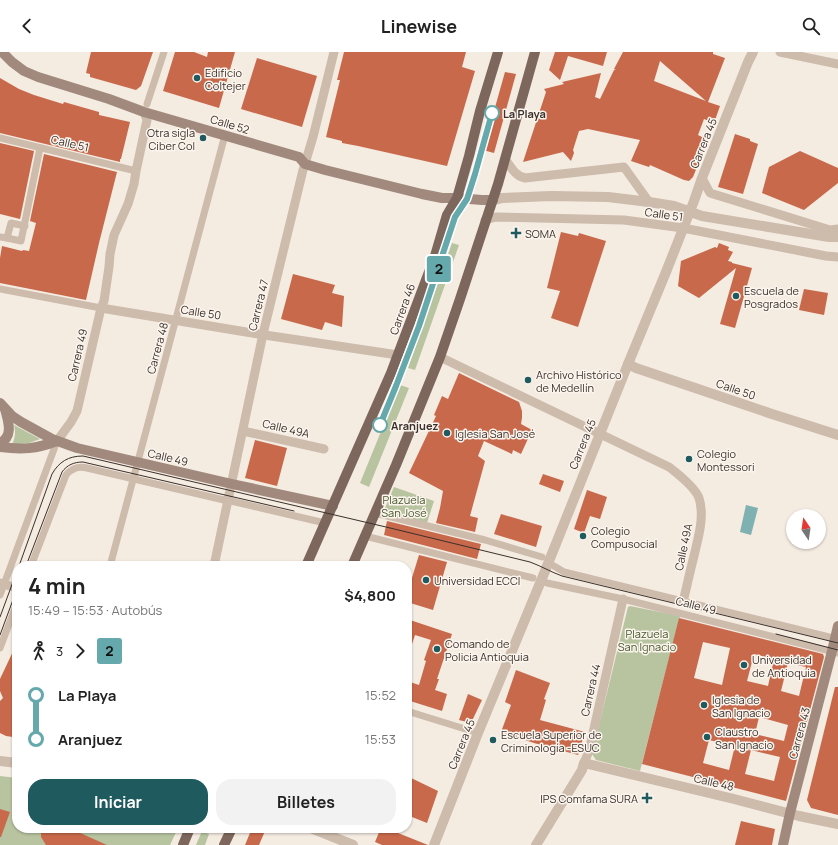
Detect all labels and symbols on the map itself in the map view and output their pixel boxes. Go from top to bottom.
place label: Edificio Coltejer [205,65,246,93]
marker: Edificio Coltejer [192,73,202,83]
marker: La Playa [484,105,500,121]
place label: La Playa [503,106,546,121]
street label: Calle 52 [209,111,251,137]
street label: Carrera 45 [686,116,720,170]
place label: Otra sigla Ciber Col [147,125,195,153]
street label: Calle 51 [50,131,90,155]
marker: Otra sigla Ciber Col [198,133,208,143]
street label: Calle 51 [644,204,684,224]
place label: SOMA [525,226,556,241]
marker: SOMA [510,227,522,239]
line badge: 2 [426,256,452,282]
street label: Carrera 47 [244,278,272,332]
street label: Carrera 46 [386,281,418,337]
place label: Escuela de Posgrados [744,283,799,311]
marker: Escuela de Posgrados [731,291,741,301]
street label: Calle 50 [180,301,222,323]
street label: Carrera 48 [143,320,171,376]
street label: Carrera 49 [64,327,90,383]
place label: Archivo Histórico de Medellín [536,367,622,395]
marker: Archivo Histórico de Medellín [523,375,533,385]
street label: Calle 50 [714,375,758,403]
street label: Calle 49A [261,415,311,441]
marker: Aranjuez [372,417,388,433]
street label: Carrera 45 [565,417,599,471]
place label: Aranjuez [391,418,439,433]
place label: Iglesia San José [455,426,536,441]
marker: Iglesia San José [442,428,452,438]
street label: Calle 49 [146,445,190,469]
place label: Colegio Montessori [697,446,755,474]
marker: Colegio Montessori [684,454,694,464]
park label: Plazuela San José [381,492,427,520]
north arrow [786,509,826,549]
street label: Calle 49A [671,522,695,572]
place label: Colegio Compusocial [591,523,657,551]
marker: Colegio Compusocial [578,531,588,541]
place label: Universidad ECCI [434,573,520,588]
marker: Universidad ECCI [421,575,431,585]
street label: Calle 49 [674,593,718,617]
park label: Plazuela San Ignacio [618,626,677,654]
place label: Comando de Policia Antioquia [445,636,529,664]
marker: Comando de Policia Antioquia [432,644,442,654]
place label: Universidad de Antioquia [752,652,816,680]
marker: Universidad de Antioquia [739,660,749,670]
street label: Carrera 44 [577,662,603,718]
place label: Iglesia de San Ignacio [712,692,771,720]
marker: Iglesia de San Ignacio [699,700,709,710]
street label: Carrera 43 [785,706,813,760]
street label: Carrera 45 [444,717,478,771]
place label: Claustro San Ignacio [715,724,774,752]
place label: Escuela Superior de Criminología -ESUC [501,727,602,755]
marker: Claustro San Ignacio [702,732,712,742]
marker: Escuela Superior de Criminología -ESUC [488,735,498,745]
street label: Calle 48 [693,770,735,794]
place label: IPS Comfama SURA [540,791,638,806]
marker: IPS Comfama SURA [641,792,653,804]

